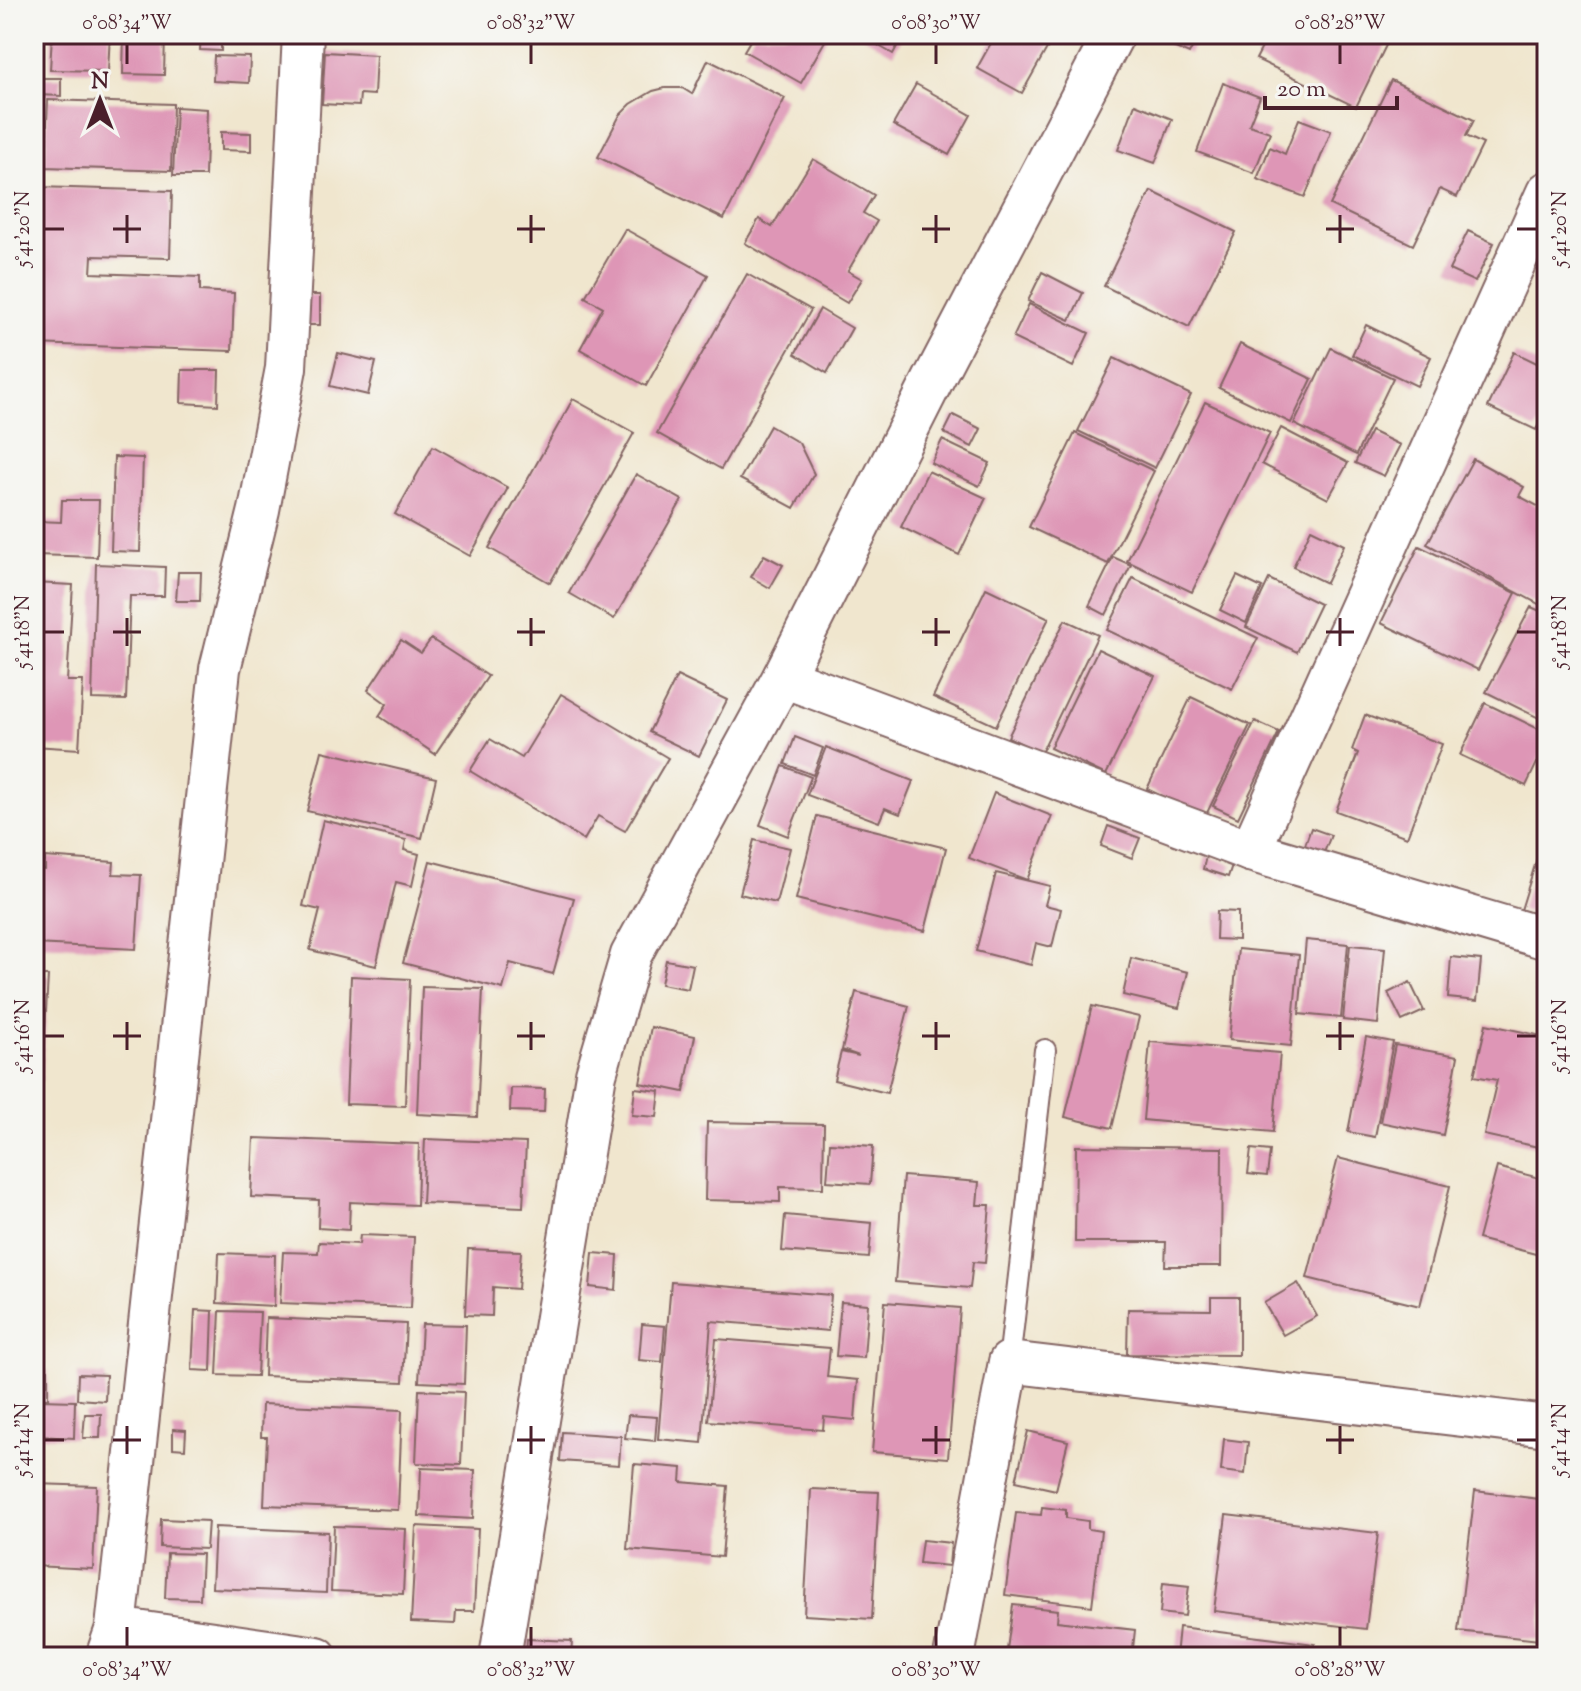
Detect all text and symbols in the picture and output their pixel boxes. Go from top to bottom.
text: 0°08'34"W [82,10,172,39]
text: 0°08'32"W [487,10,575,39]
text: 0°08'30"W [891,10,981,39]
text: 0°08'28"W [1295,10,1385,39]
north arrow [60,60,140,140]
scale bar [1265,60,1397,110]
text: N [91,67,109,99]
text: 20 m [1277,73,1326,107]
text: 5°41'20"N [10,191,39,268]
text: 5°41'20"N [1547,191,1576,268]
text: 5°41'18"N [10,595,39,670]
text: 5°41'18"N [1547,595,1576,670]
text: 5°41'16"N [10,999,39,1074]
text: 5°41'16"N [1547,999,1576,1074]
text: 5°41'14"N [10,1403,39,1478]
text: 5°41'14"N [1547,1403,1576,1478]
text: 0°08'34"W [82,1657,172,1686]
text: 0°08'32"W [487,1657,575,1686]
text: 0°08'30"W [891,1657,981,1686]
text: 0°08'28"W [1295,1657,1385,1686]

